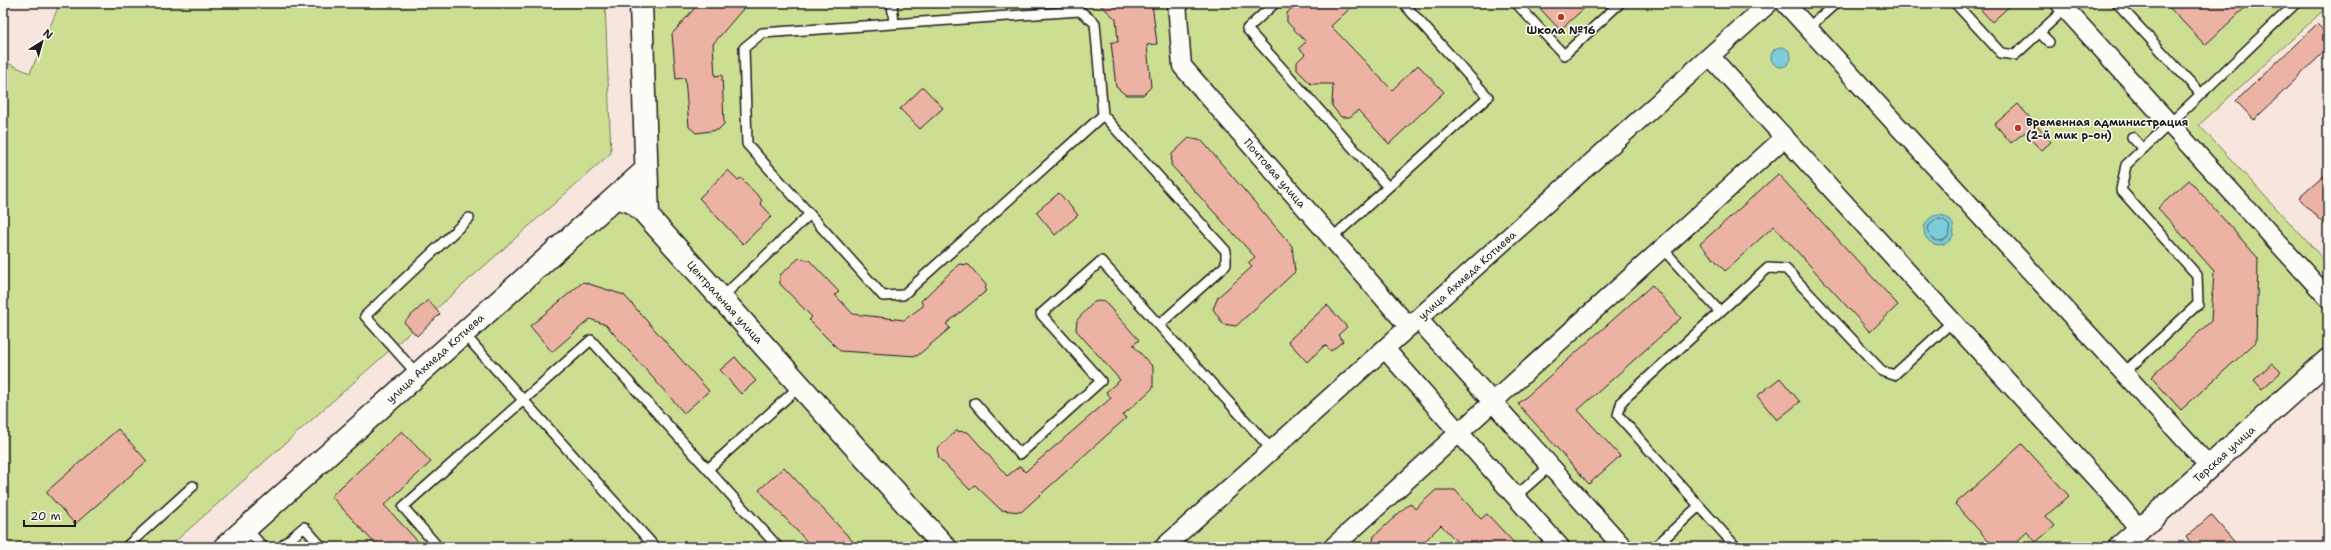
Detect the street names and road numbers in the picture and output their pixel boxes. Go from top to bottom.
street label: Почтовая улица [1240,135,1309,211]
street label: улица Ахмеда Котиева [1415,227,1520,323]
street label: Центральная улица [683,258,766,347]
street label: улица Ахмеда Котиева [383,310,488,406]
street label: Терская улица [2190,422,2259,486]

